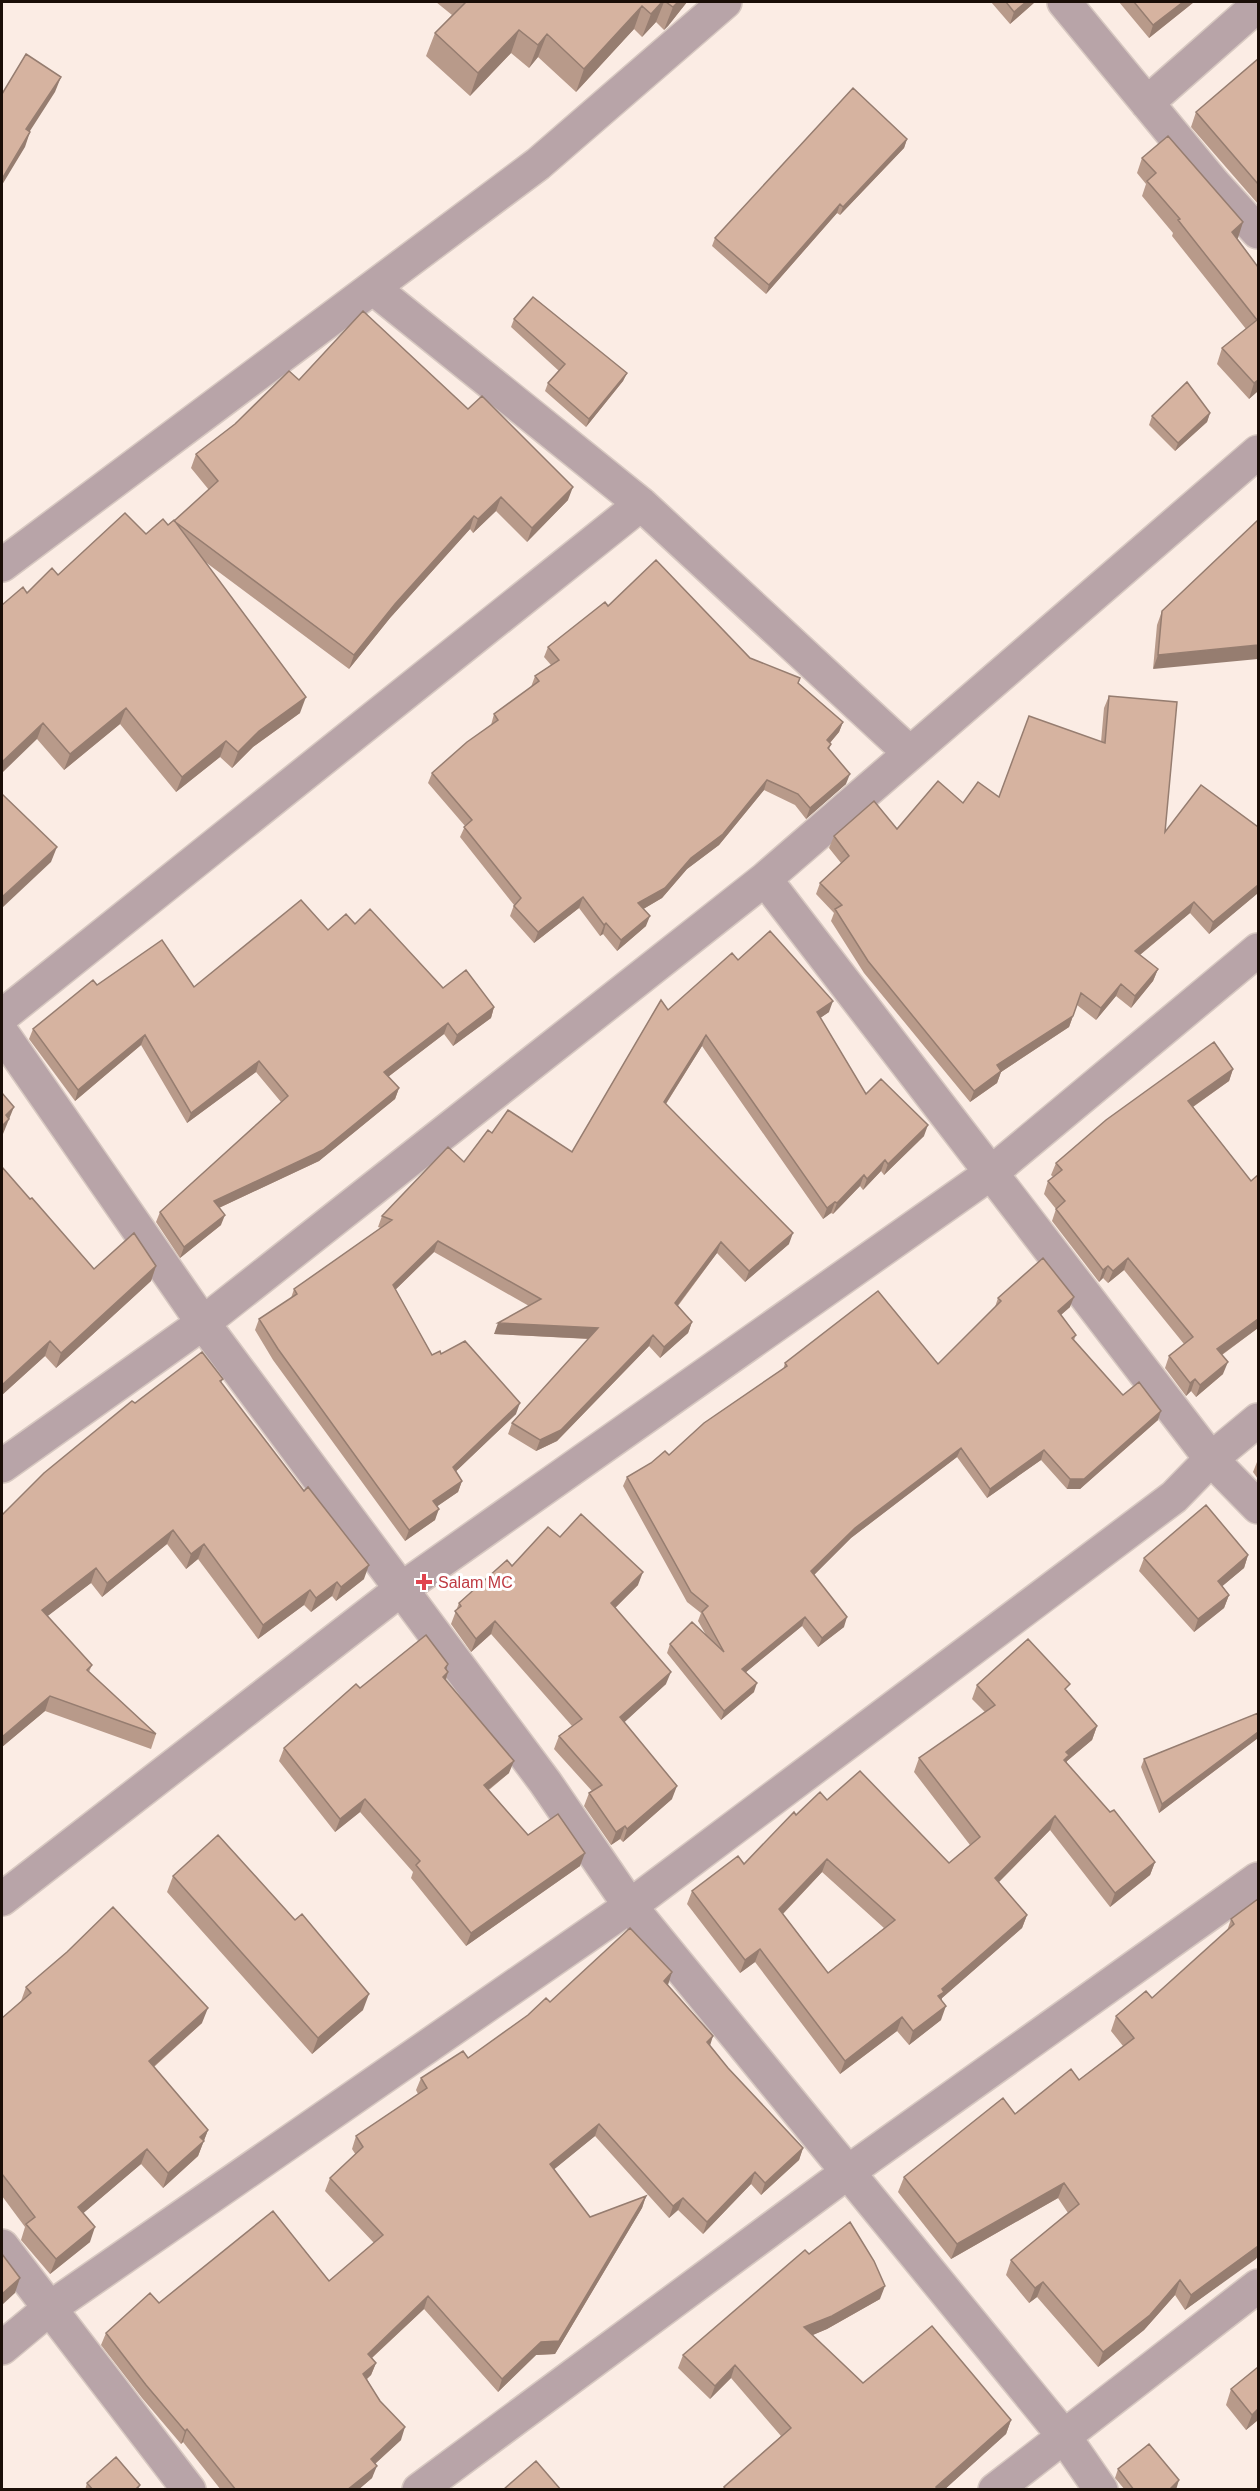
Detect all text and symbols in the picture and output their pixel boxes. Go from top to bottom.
marker: Salam MC [415,1573,433,1591]
place label: Salam MC [438,1574,513,1591]

